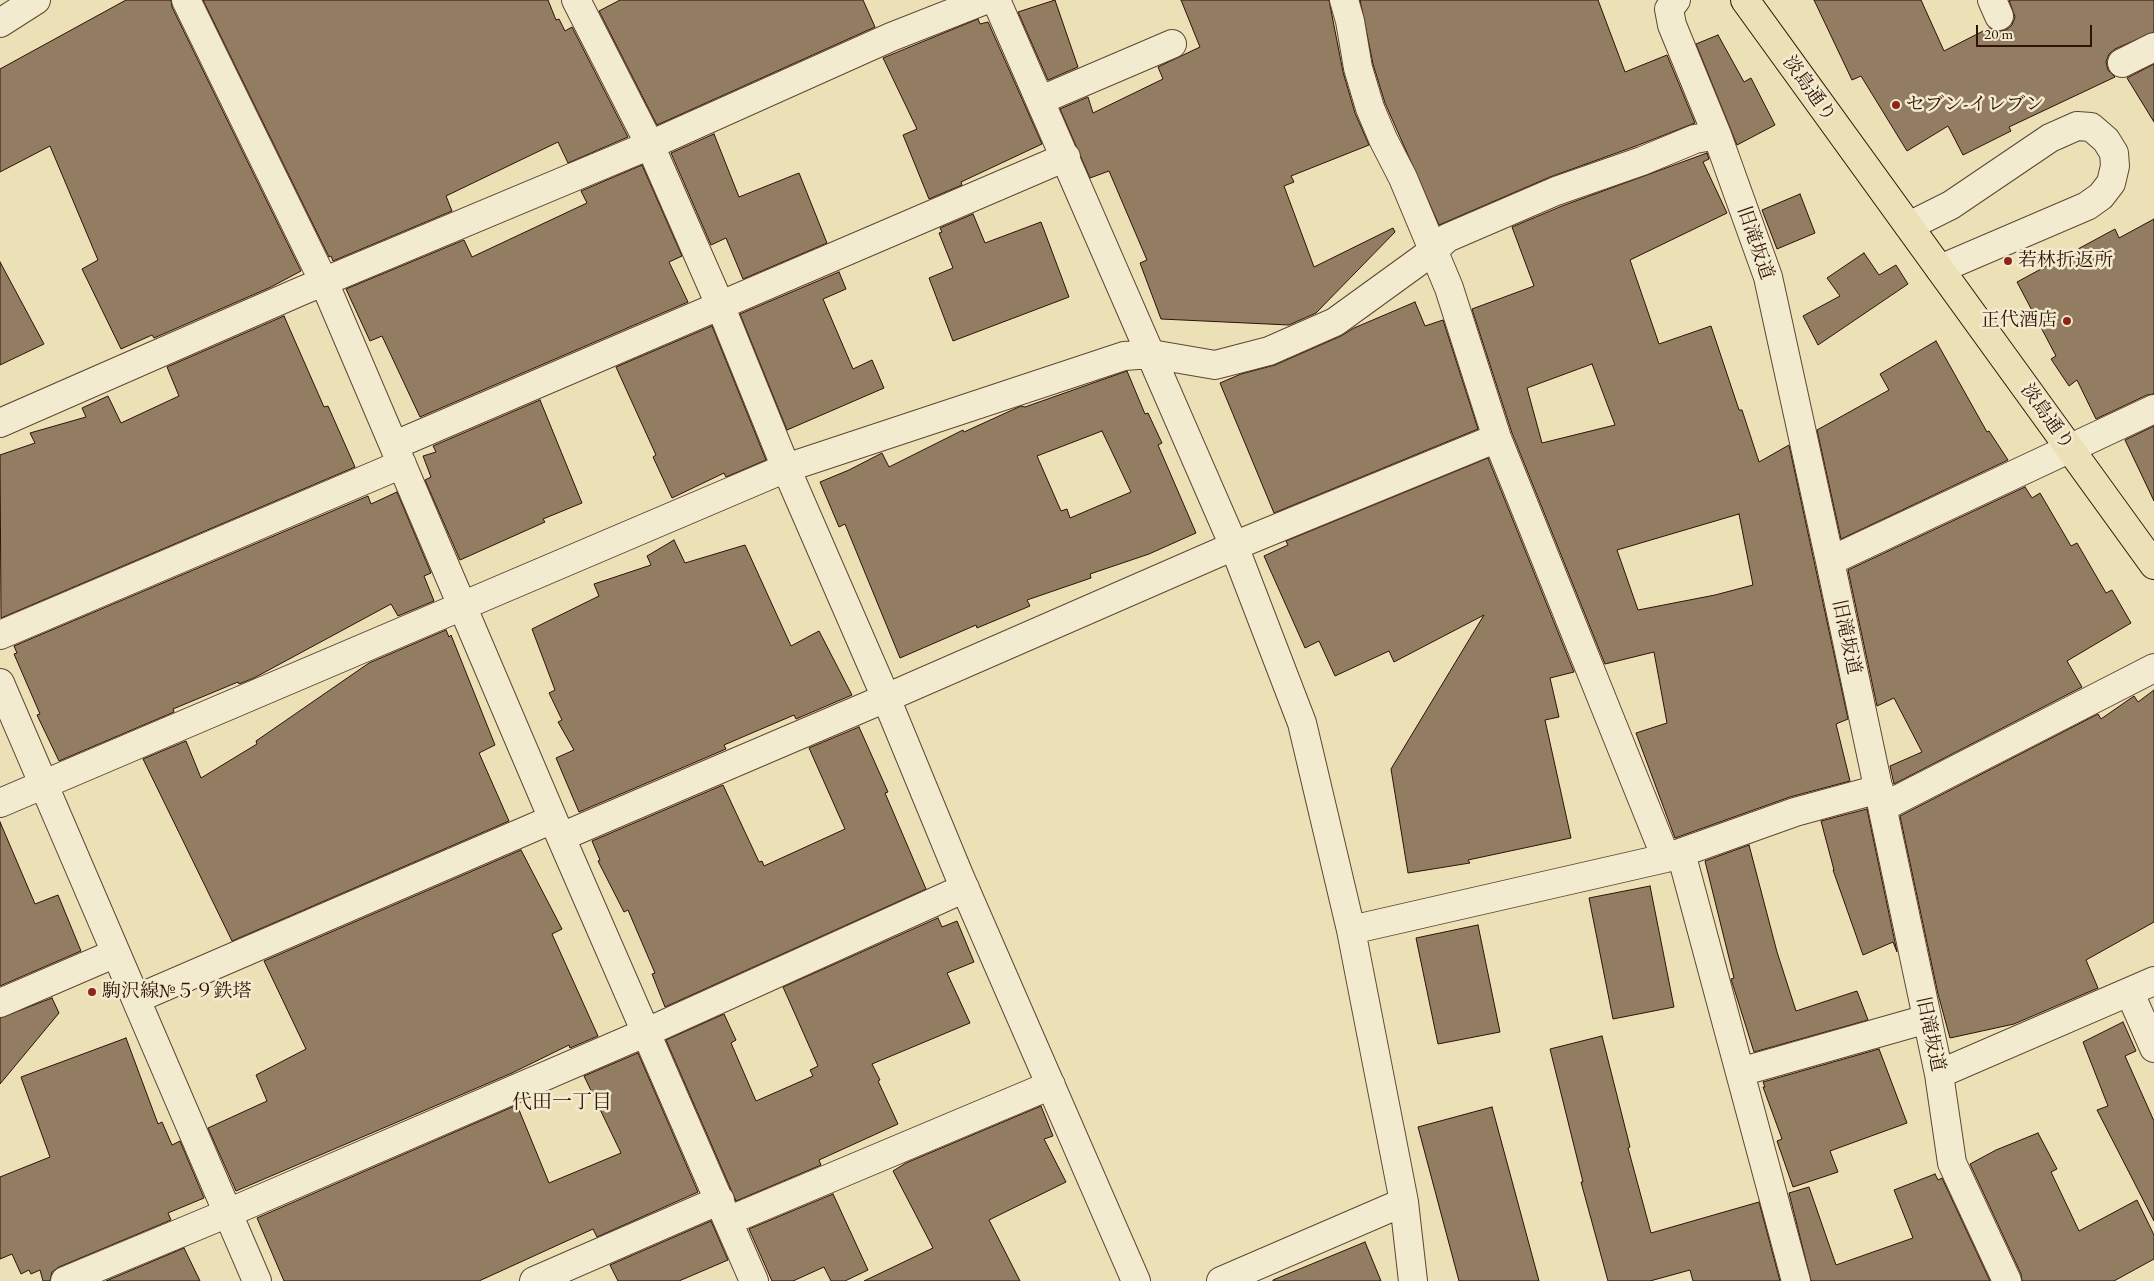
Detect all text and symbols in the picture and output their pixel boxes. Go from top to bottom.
scale bar [1979,15,2095,47]
text: 20 m [1984,24,2013,43]
street label: 淡島通り [1777,52,1841,126]
place label: セブン-イレブン [1906,94,2044,116]
marker: セブン-イレブン [1890,99,1902,111]
street label: 旧滝坂道 [1732,203,1778,283]
place label: 若林折返所 [2018,250,2113,272]
marker: 若林折返所 [2002,255,2014,267]
place label: 正代酒店 [1981,310,2057,332]
marker: 正代酒店 [2061,315,2073,327]
street label: 淡島通り [2015,380,2079,454]
street label: 旧滝坂道 [1827,597,1865,677]
place label: 駒沢線№５９鉄塔 [102,981,251,1003]
marker: 駒沢線№５９鉄塔 [86,986,98,998]
street label: 旧滝坂道 [1911,994,1949,1074]
district label: 代田一丁目 [512,1091,612,1115]

